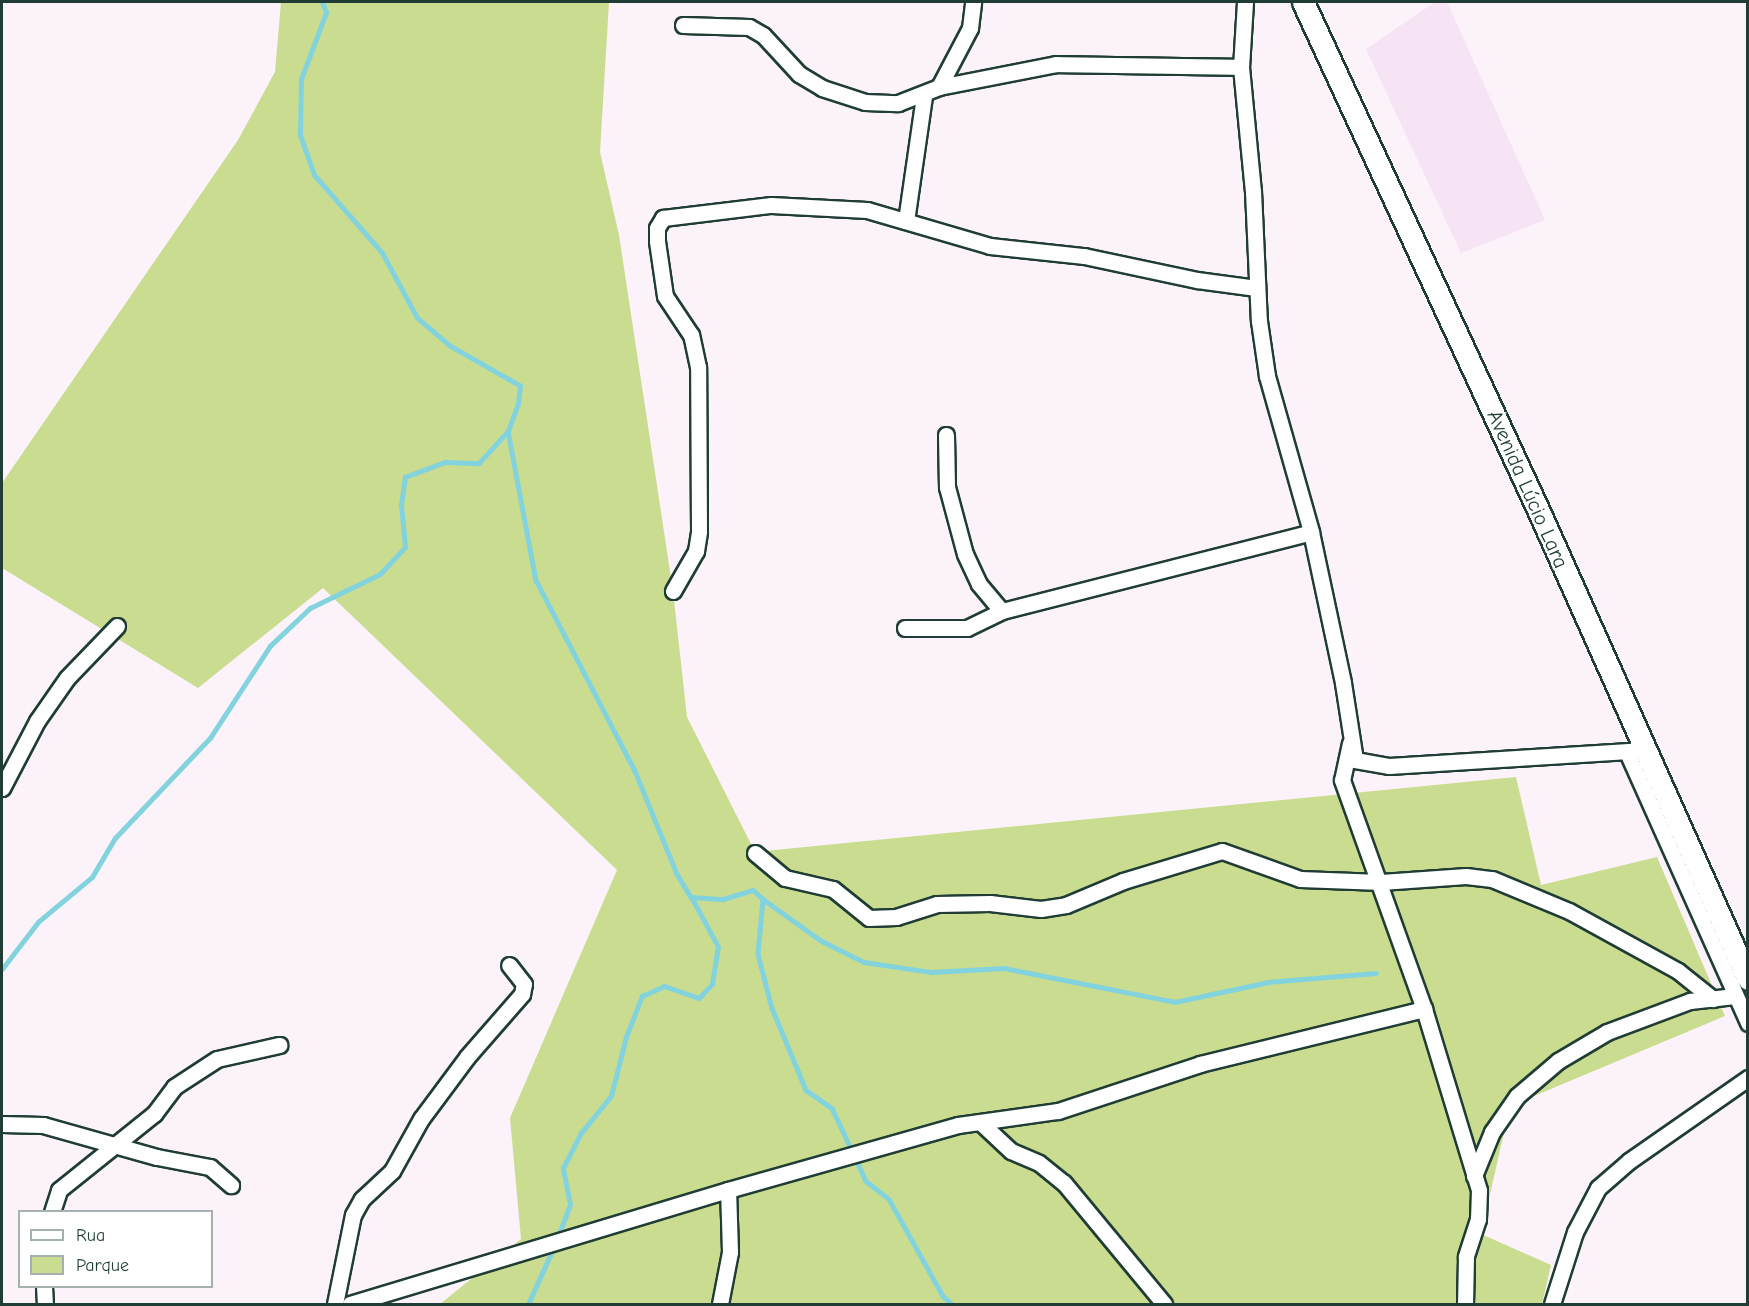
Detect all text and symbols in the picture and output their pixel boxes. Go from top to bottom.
street label: Avenida Lúcio Lara [1482,406,1574,572]
legend [18,1210,213,1288]
text: Rua [76,1225,105,1246]
text: Parque [76,1255,129,1276]

